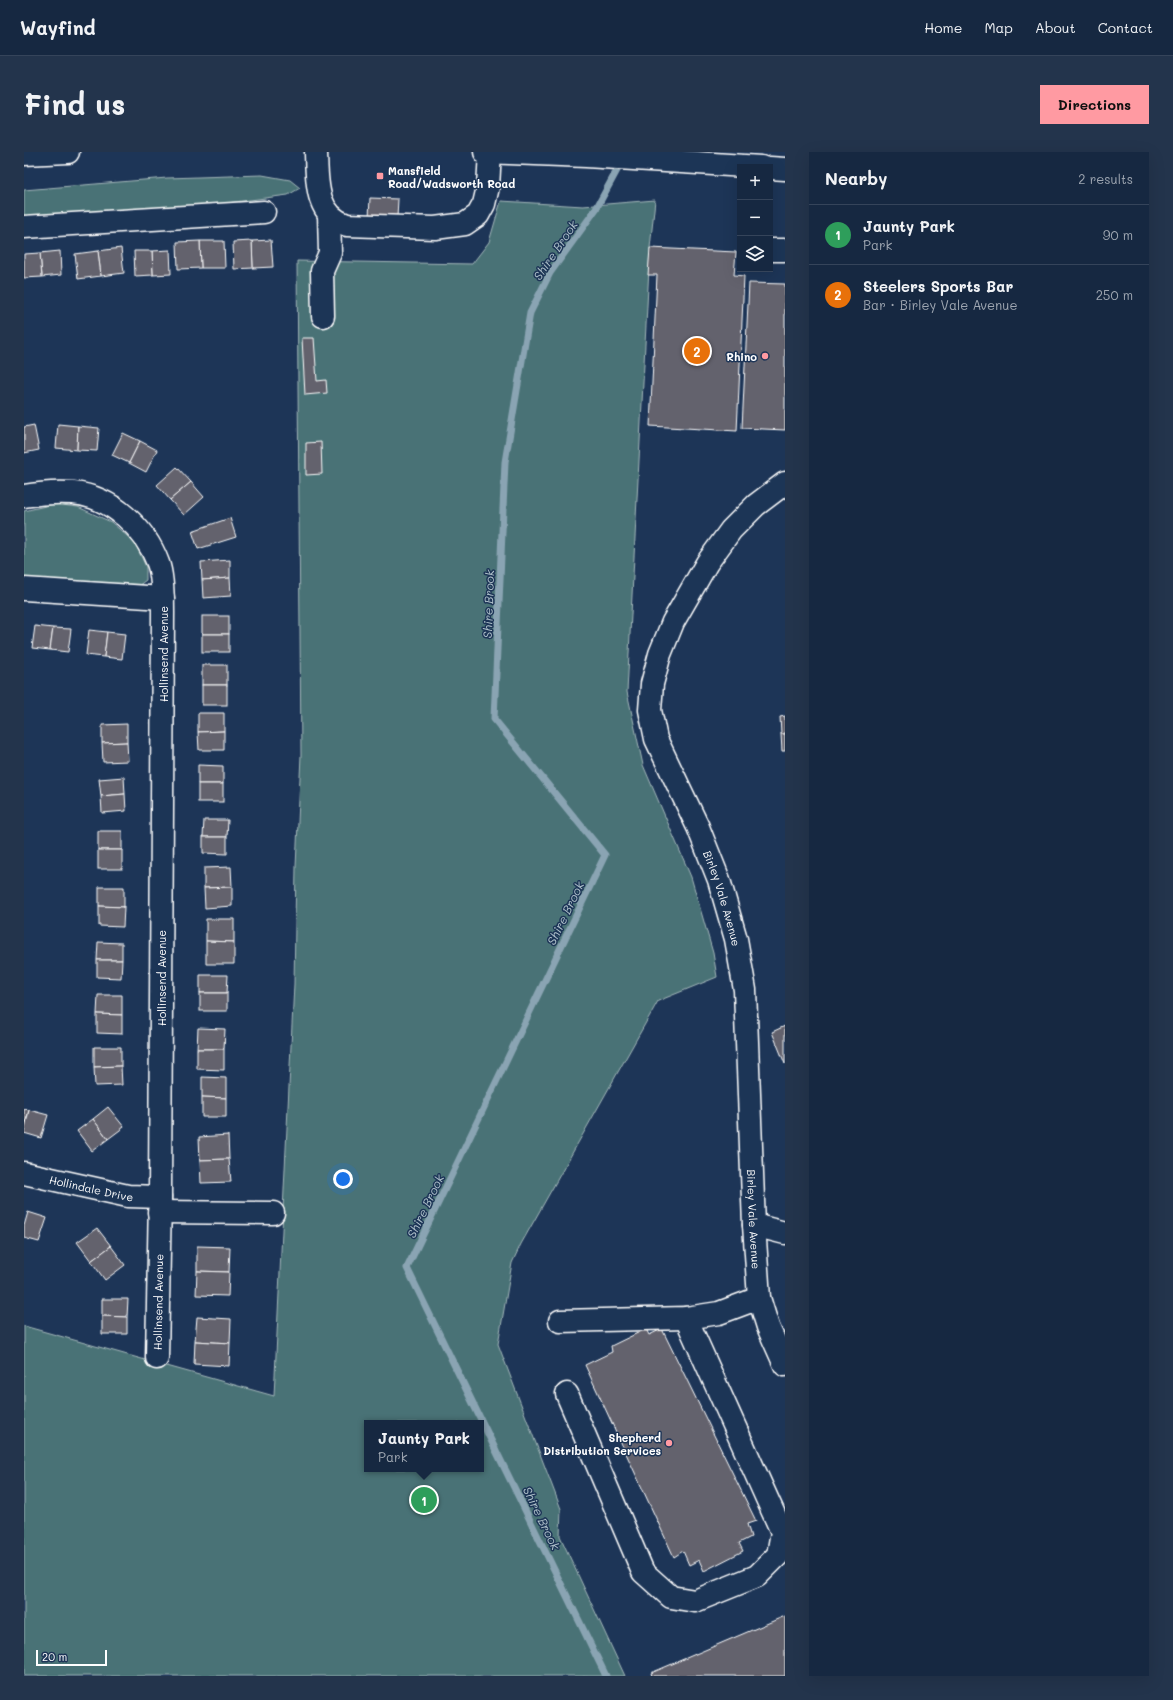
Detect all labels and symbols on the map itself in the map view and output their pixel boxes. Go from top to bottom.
place label: Mansfield Road/Wadsworth Road [388,163,515,191]
marker: Mansfield Road/Wadsworth Road [375,171,385,181]
water label: Shire Brook [529,217,581,283]
pin: 2 [684,336,710,366]
place label: Rhino [726,349,757,364]
marker: Rhino [760,351,770,361]
water label: Shire Brook [479,569,497,639]
street label: Hollinsend Avenue [156,606,171,702]
street label: Birley Vale Avenue [700,848,745,947]
water label: Shire Brook [543,878,587,947]
street label: Hollinsend Avenue [154,930,169,1026]
your location [333,1169,353,1189]
street label: Birley Vale Avenue [744,1169,765,1270]
street label: Hollindale Drive [48,1171,134,1204]
water label: Shire Brook [403,1171,447,1240]
street label: Hollinsend Avenue [150,1254,166,1350]
place label: Shepherd Distribution Services [543,1430,661,1458]
marker: Shepherd Distribution Services [664,1438,674,1448]
water label: Shire Brook [520,1484,564,1553]
pin: 1 [411,1485,437,1515]
scale bar [36,1648,107,1667]

